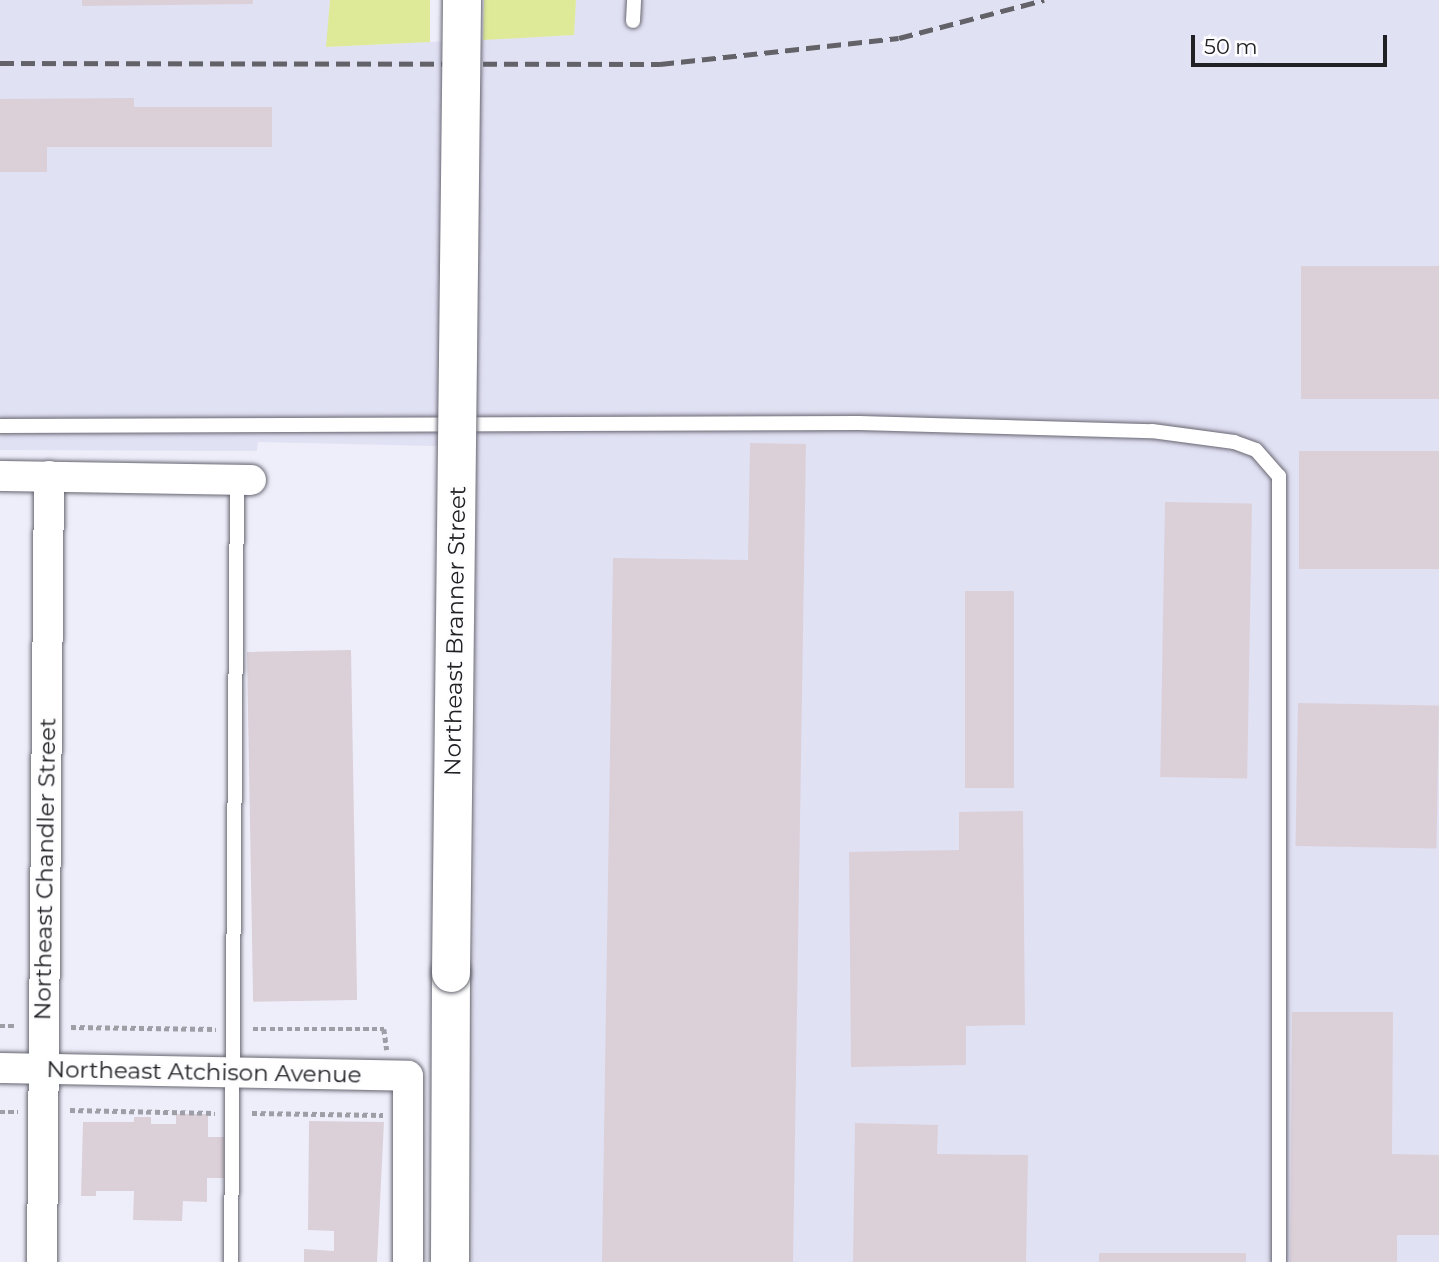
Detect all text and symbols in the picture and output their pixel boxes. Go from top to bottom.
scale bar [1194,21,1390,65]
text: 50 m [1204,34,1258,59]
street label: Northeast Branner Street [439,486,471,776]
street label: Northeast Chandler Street [29,717,61,1021]
street label: Northeast Atchison Avenue [46,1055,362,1089]

